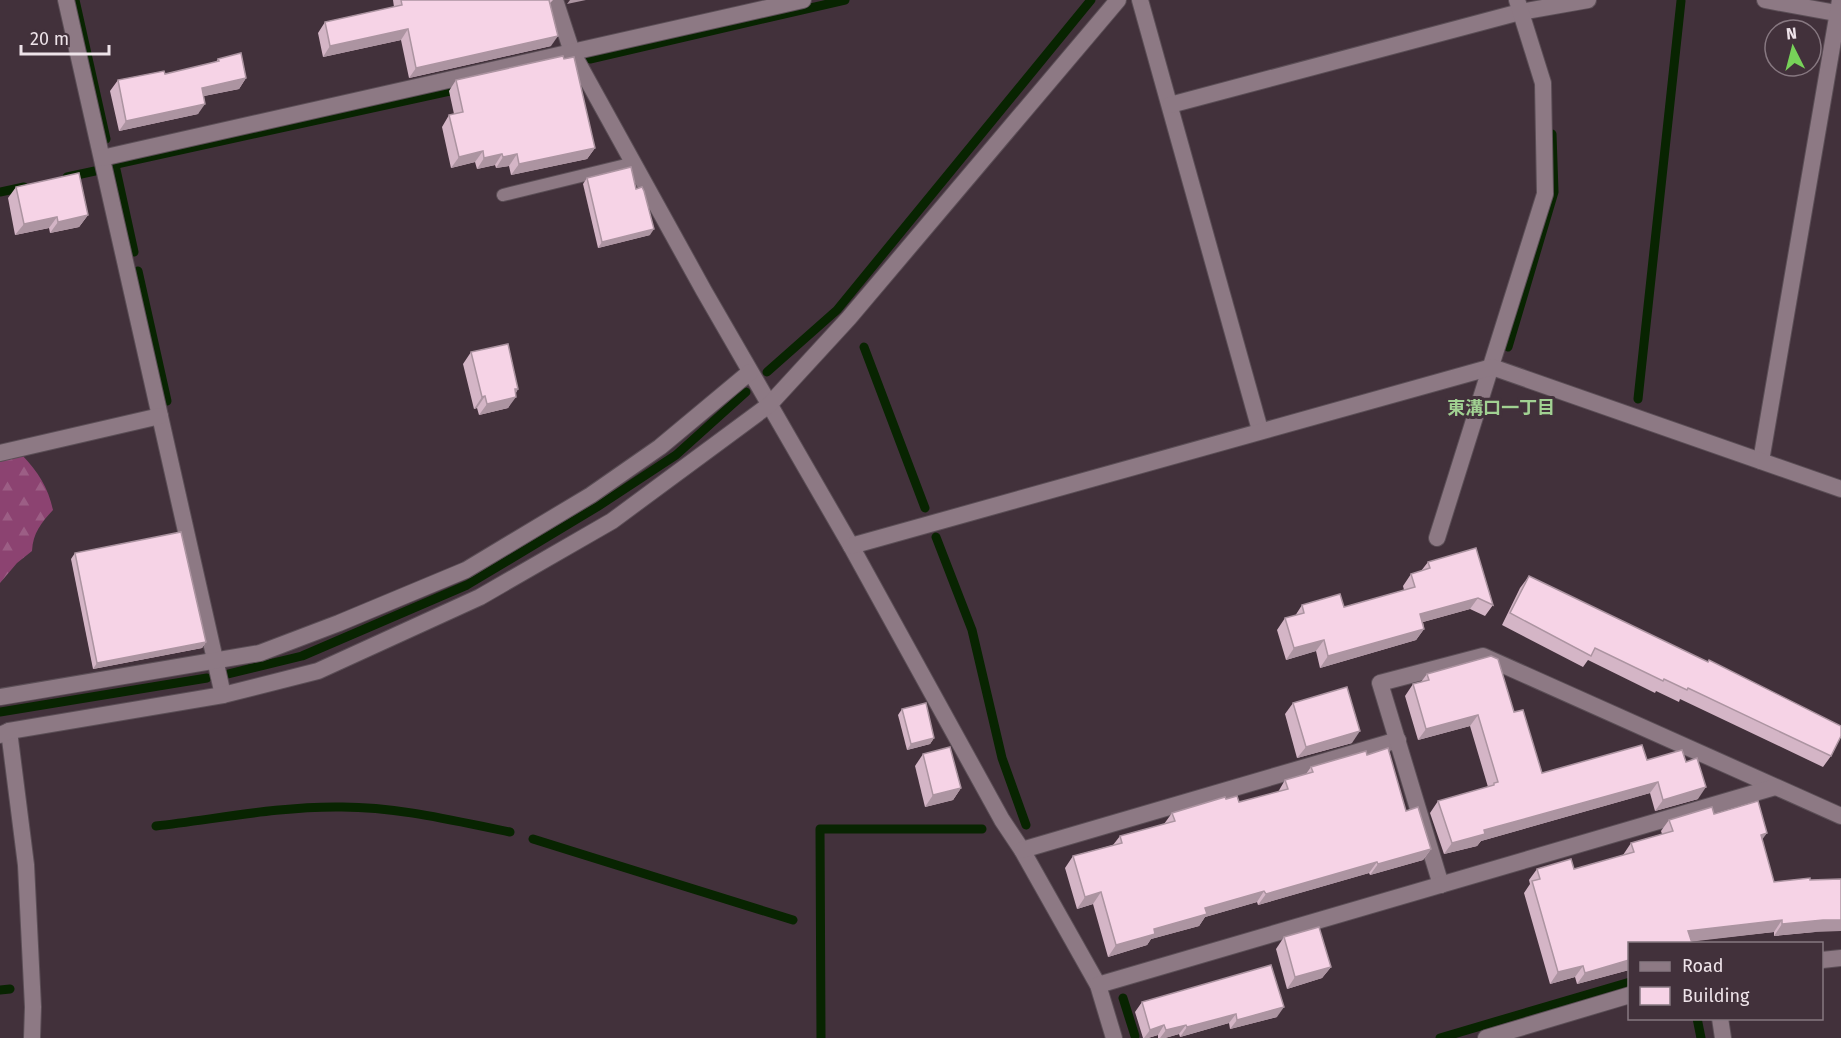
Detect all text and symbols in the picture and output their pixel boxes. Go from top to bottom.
scale bar [21,18,110,56]
north arrow [1763,18,1823,78]
text: N [1785,24,1798,44]
text: 20 m [30,28,69,50]
district label: 東溝口一丁目 [1447,397,1555,419]
legend [1628,942,1823,1020]
text: Road [1682,955,1724,977]
text: Building [1682,985,1750,1007]

